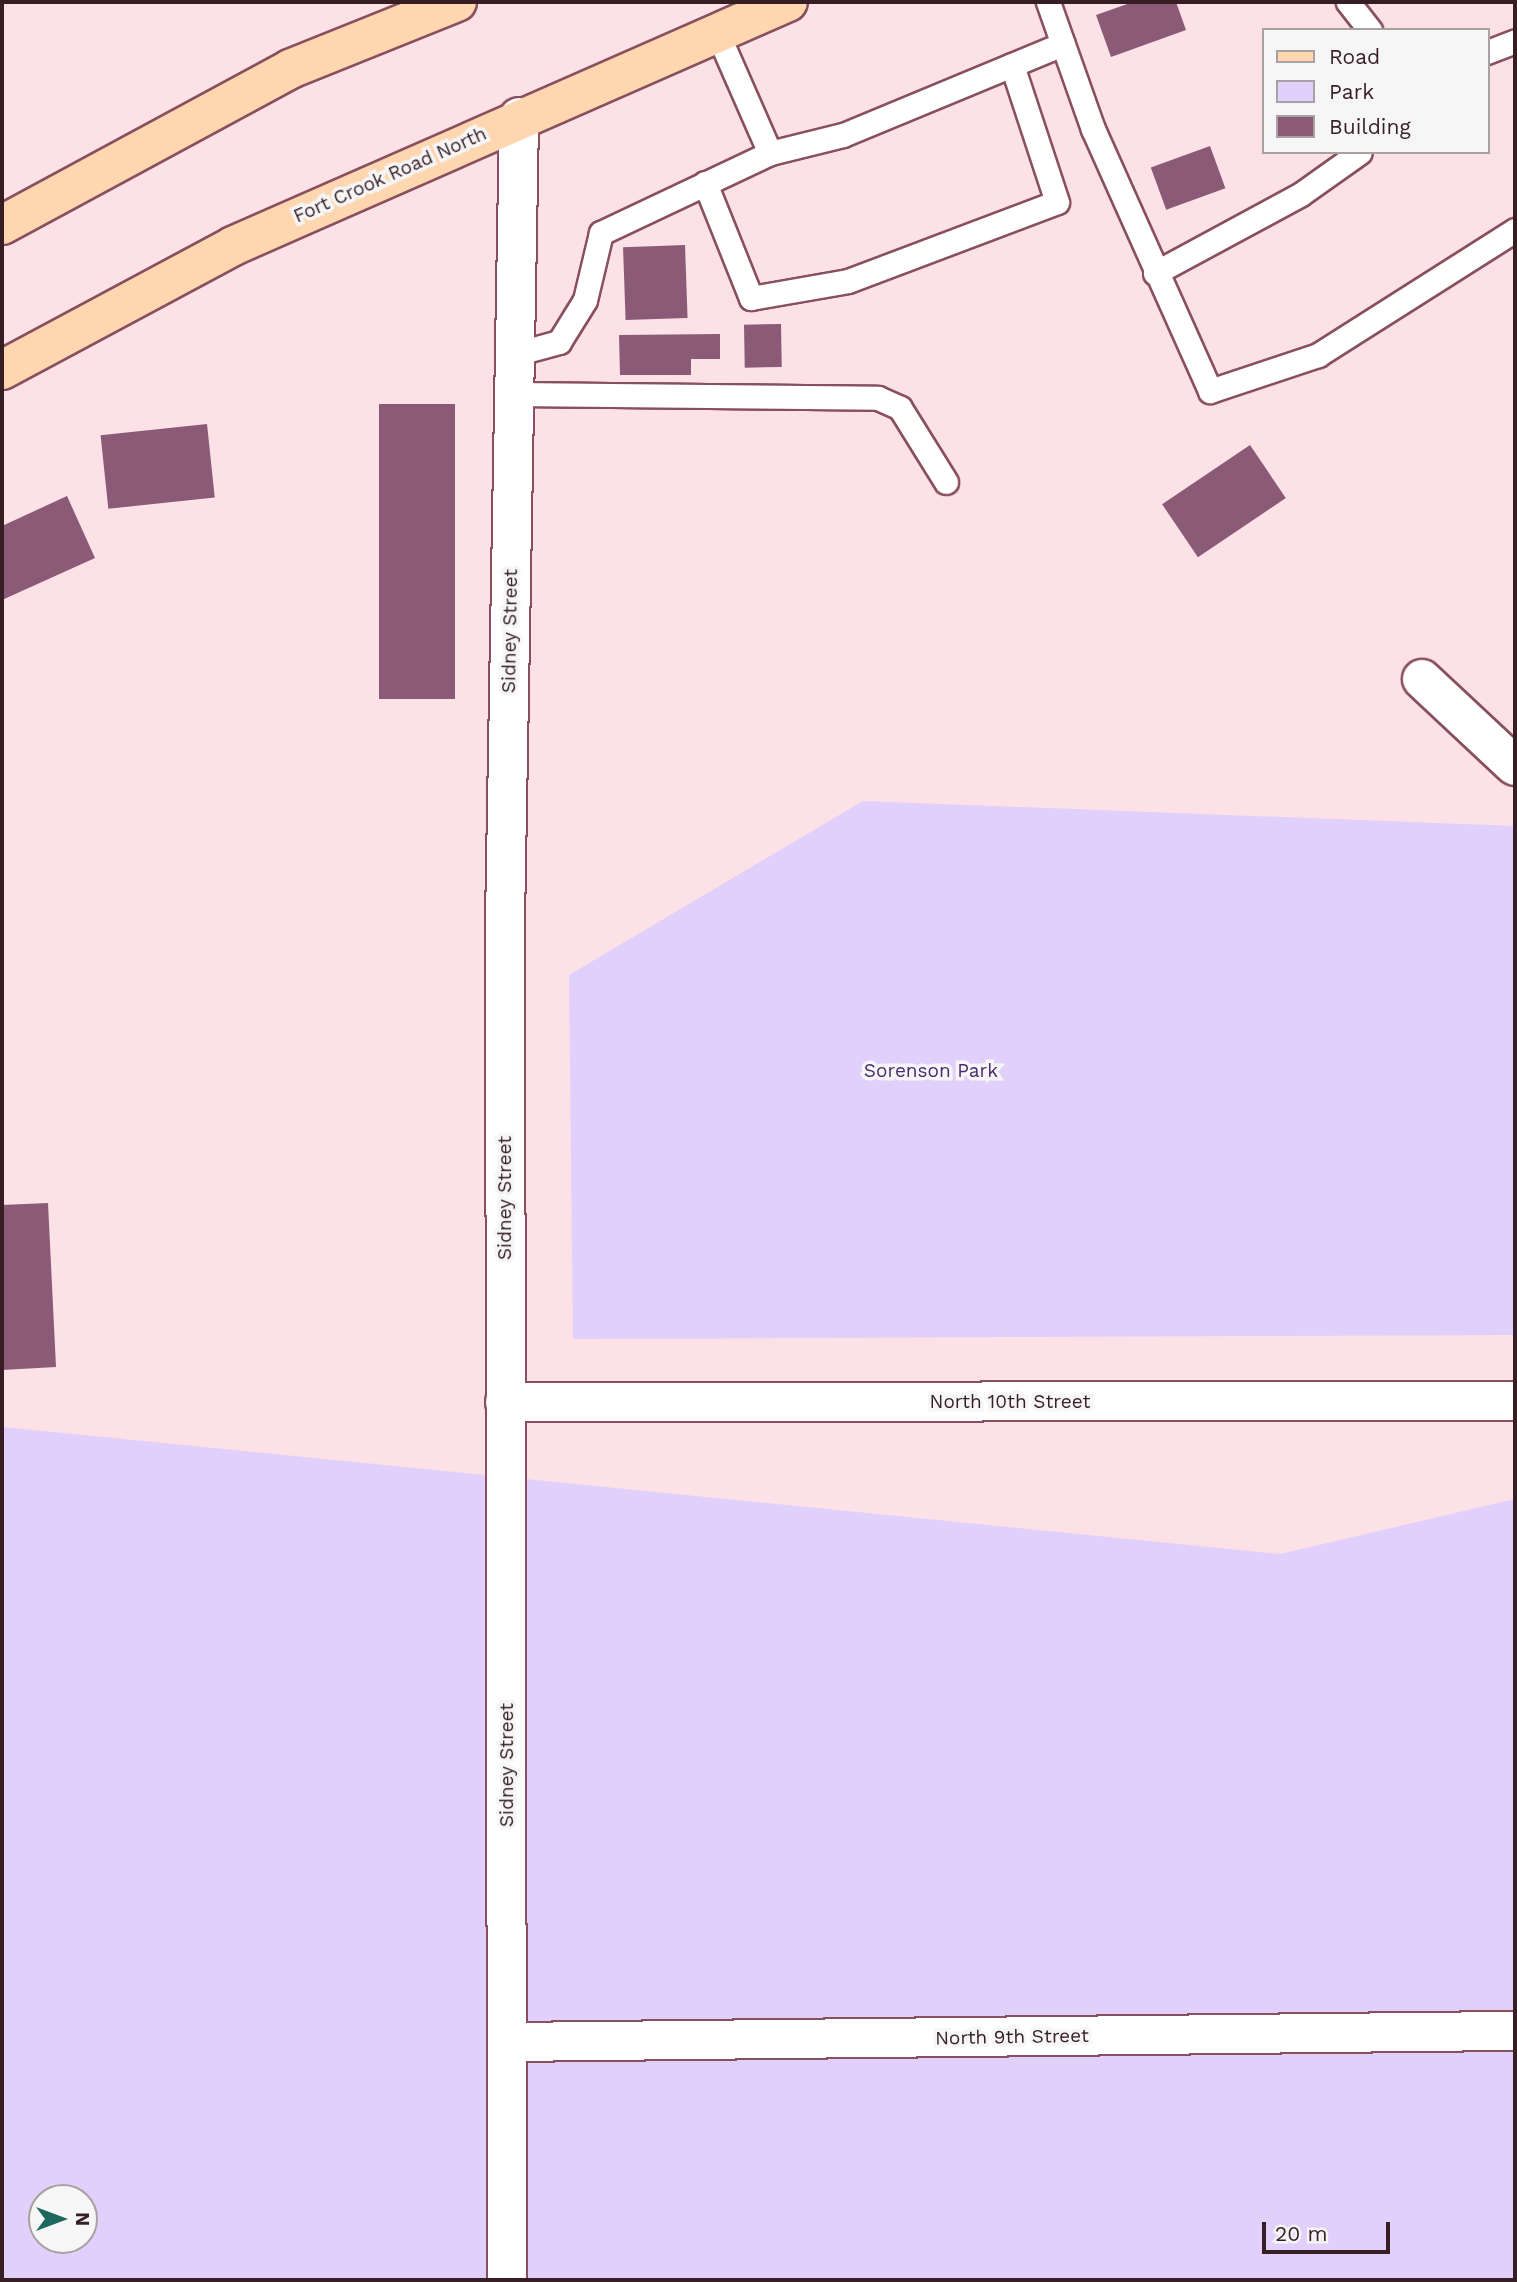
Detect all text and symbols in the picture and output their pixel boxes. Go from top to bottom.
legend [1262,28,1489,154]
text: Road [1329,44,1380,69]
text: Park [1329,79,1374,104]
text: Building [1329,114,1411,139]
street label: Fort Crook Road North [290,122,490,228]
street label: Sidney Street [498,568,522,694]
park label: Sorenson Park [864,1060,998,1082]
street label: Sidney Street [494,1136,516,1260]
street label: North 10th Street [929,1391,1091,1413]
street label: Sidney Street [496,1703,518,1827]
street label: North 9th Street [935,2024,1089,2050]
north arrow [28,2184,98,2254]
scale bar [1265,2208,1393,2252]
text: N [71,2212,94,2226]
text: 20 m [1275,2221,1327,2246]

